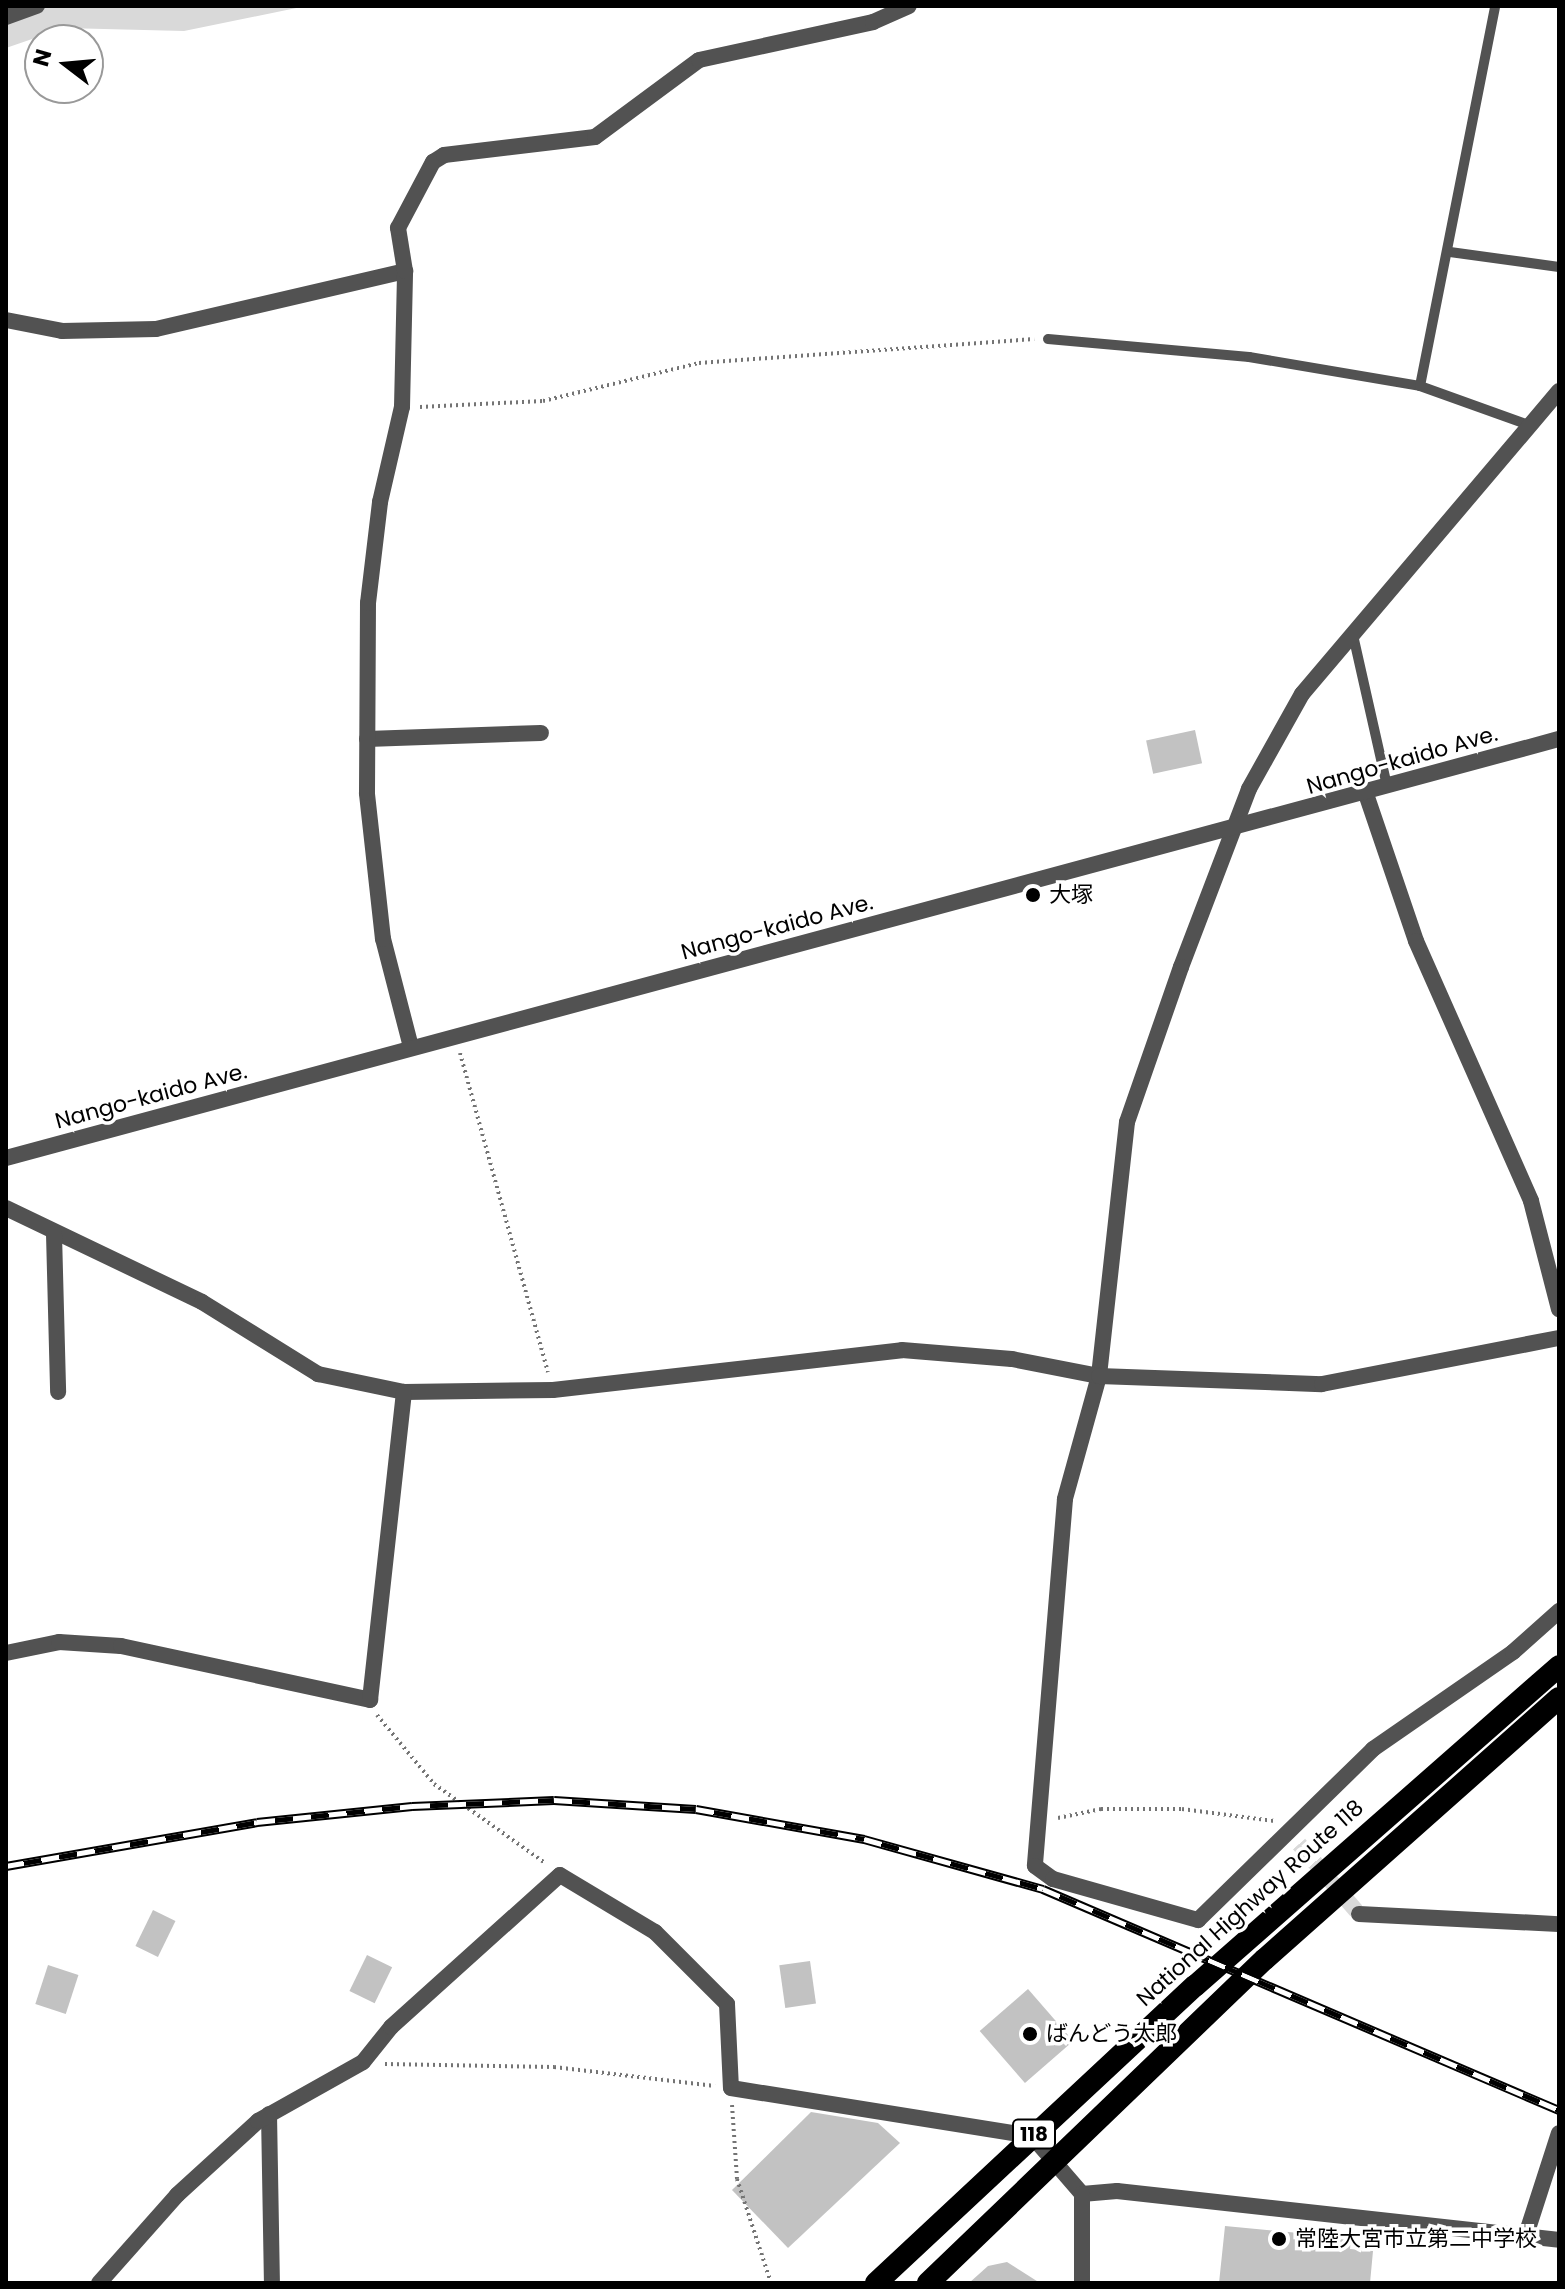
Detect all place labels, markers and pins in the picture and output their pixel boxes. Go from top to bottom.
place label: 大塚 [1049,882,1093,908]
marker: 大塚 [1024,886,1042,904]
place label: ばんどう太郎 [1046,2021,1178,2047]
marker: ばんどう太郎 [1021,2025,1039,2043]
place label: 常陸大宮市立第二中学校 [1295,2226,1537,2252]
marker: 常陸大宮市立第二中学校 [1270,2230,1288,2248]

